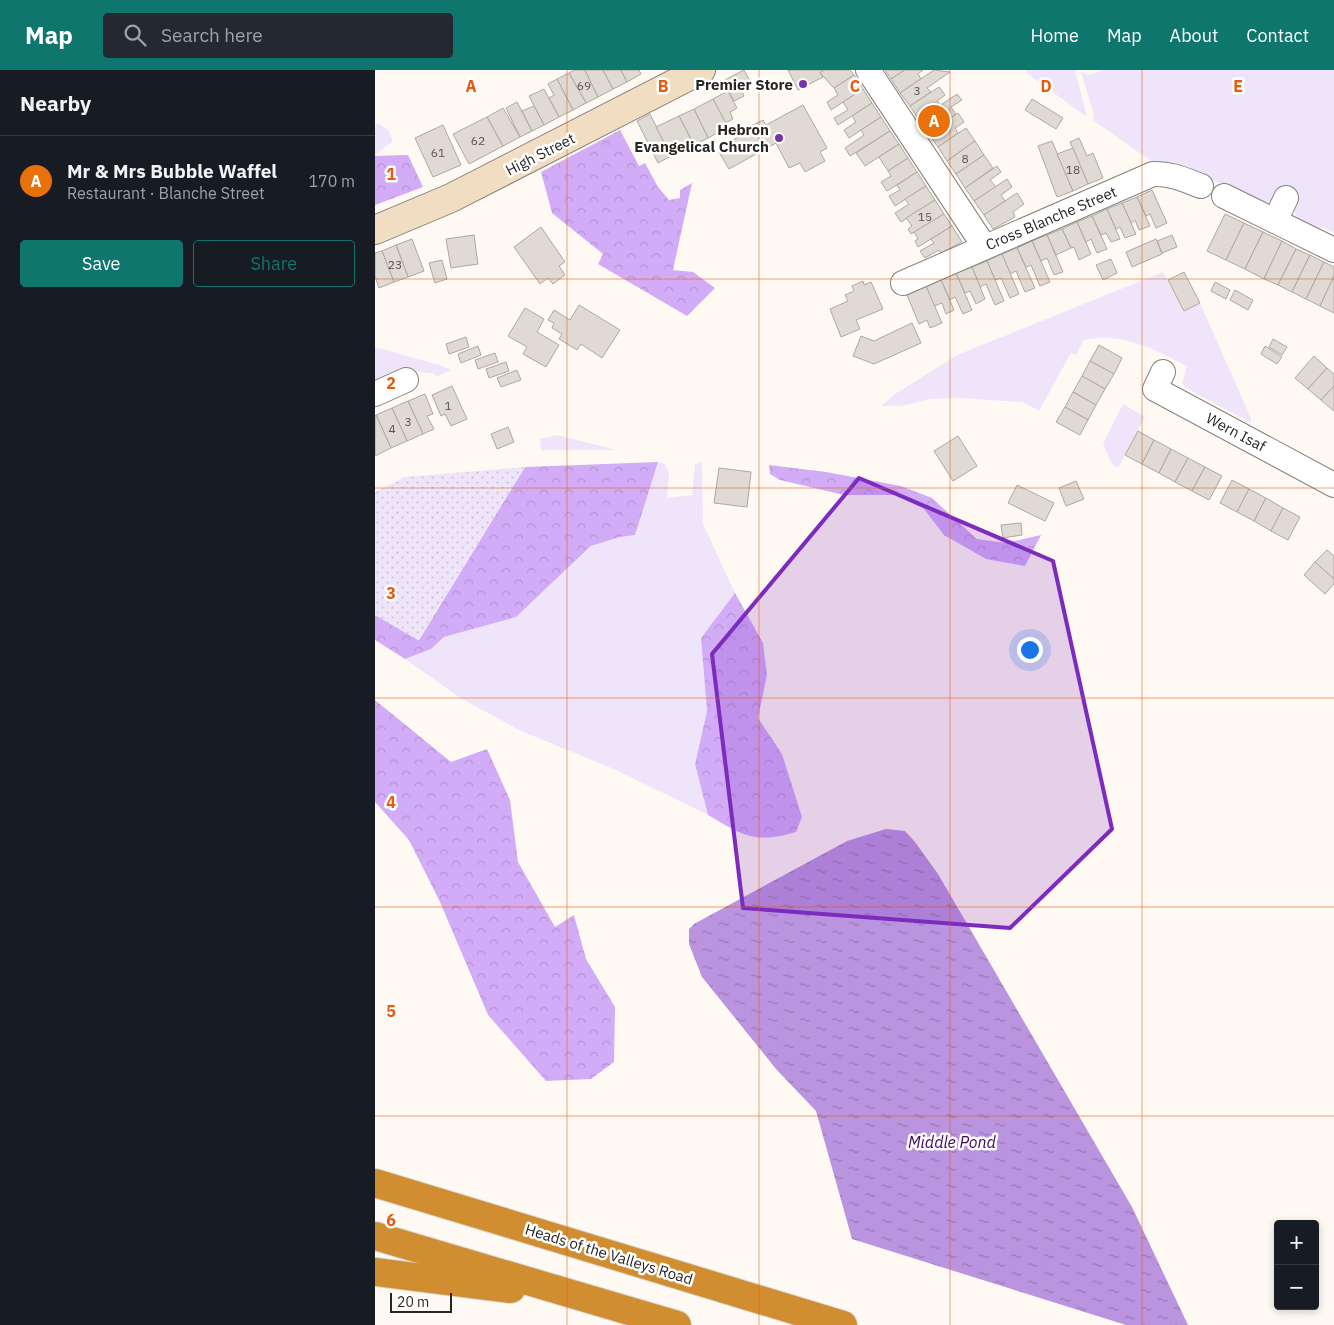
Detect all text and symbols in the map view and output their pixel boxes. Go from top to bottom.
search box [103,13,453,58]
text: Map [25,19,73,51]
icon: search [121,21,149,49]
text: Search here [161,23,263,47]
text: Home [1031,24,1079,47]
text: Map [1107,24,1142,47]
text: About [1170,24,1218,47]
text: Contact [1246,24,1309,47]
place label: Premier Store [695,75,793,94]
text: A [466,76,477,96]
text: B [658,76,669,96]
text: C [850,76,860,96]
text: D [1040,76,1052,96]
text: E [1233,76,1243,96]
house number: 69 [577,78,591,93]
marker: Premier Store [797,78,809,90]
house number: 3 [913,83,921,98]
text: Nearby [20,89,91,117]
pin: A [918,102,950,140]
place label: Hebron Evangelical Church [634,120,769,156]
street label: High Street [502,128,578,180]
marker: Hebron Evangelical Church [773,132,785,144]
house number: 62 [471,133,485,148]
house number: 61 [431,145,445,160]
house number: 8 [961,151,969,166]
text: Mr & Mrs Bubble Waffel [67,159,277,183]
house number: 18 [1066,162,1080,177]
text: 1 [386,164,396,184]
text: A [31,171,41,191]
text: 170 m [308,171,355,191]
street label: Cross Blanche Street [983,182,1119,254]
text: Restaurant · Blanche Street [67,183,265,203]
house number: 15 [918,209,932,224]
button: Save [20,240,183,287]
button: Share [193,240,355,287]
house number: 23 [388,257,402,272]
text: 2 [386,373,396,393]
house number: 1 [444,398,452,413]
street label: Wern Isaf [1203,408,1269,456]
house number: 3 [404,414,412,429]
house number: 4 [388,421,396,436]
text: 3 [386,583,396,603]
your location [1017,637,1043,663]
text: 4 [386,792,396,812]
text: 5 [386,1001,396,1021]
water label: Middle Pond [908,1132,997,1152]
text: 6 [386,1210,396,1230]
street label: Heads of the Valleys Road [523,1219,695,1289]
map controls [1274,1220,1319,1310]
button: + [1274,1220,1319,1265]
button: − [1274,1265,1319,1310]
scale bar [390,1290,453,1313]
text: 20 m [397,1293,429,1311]

